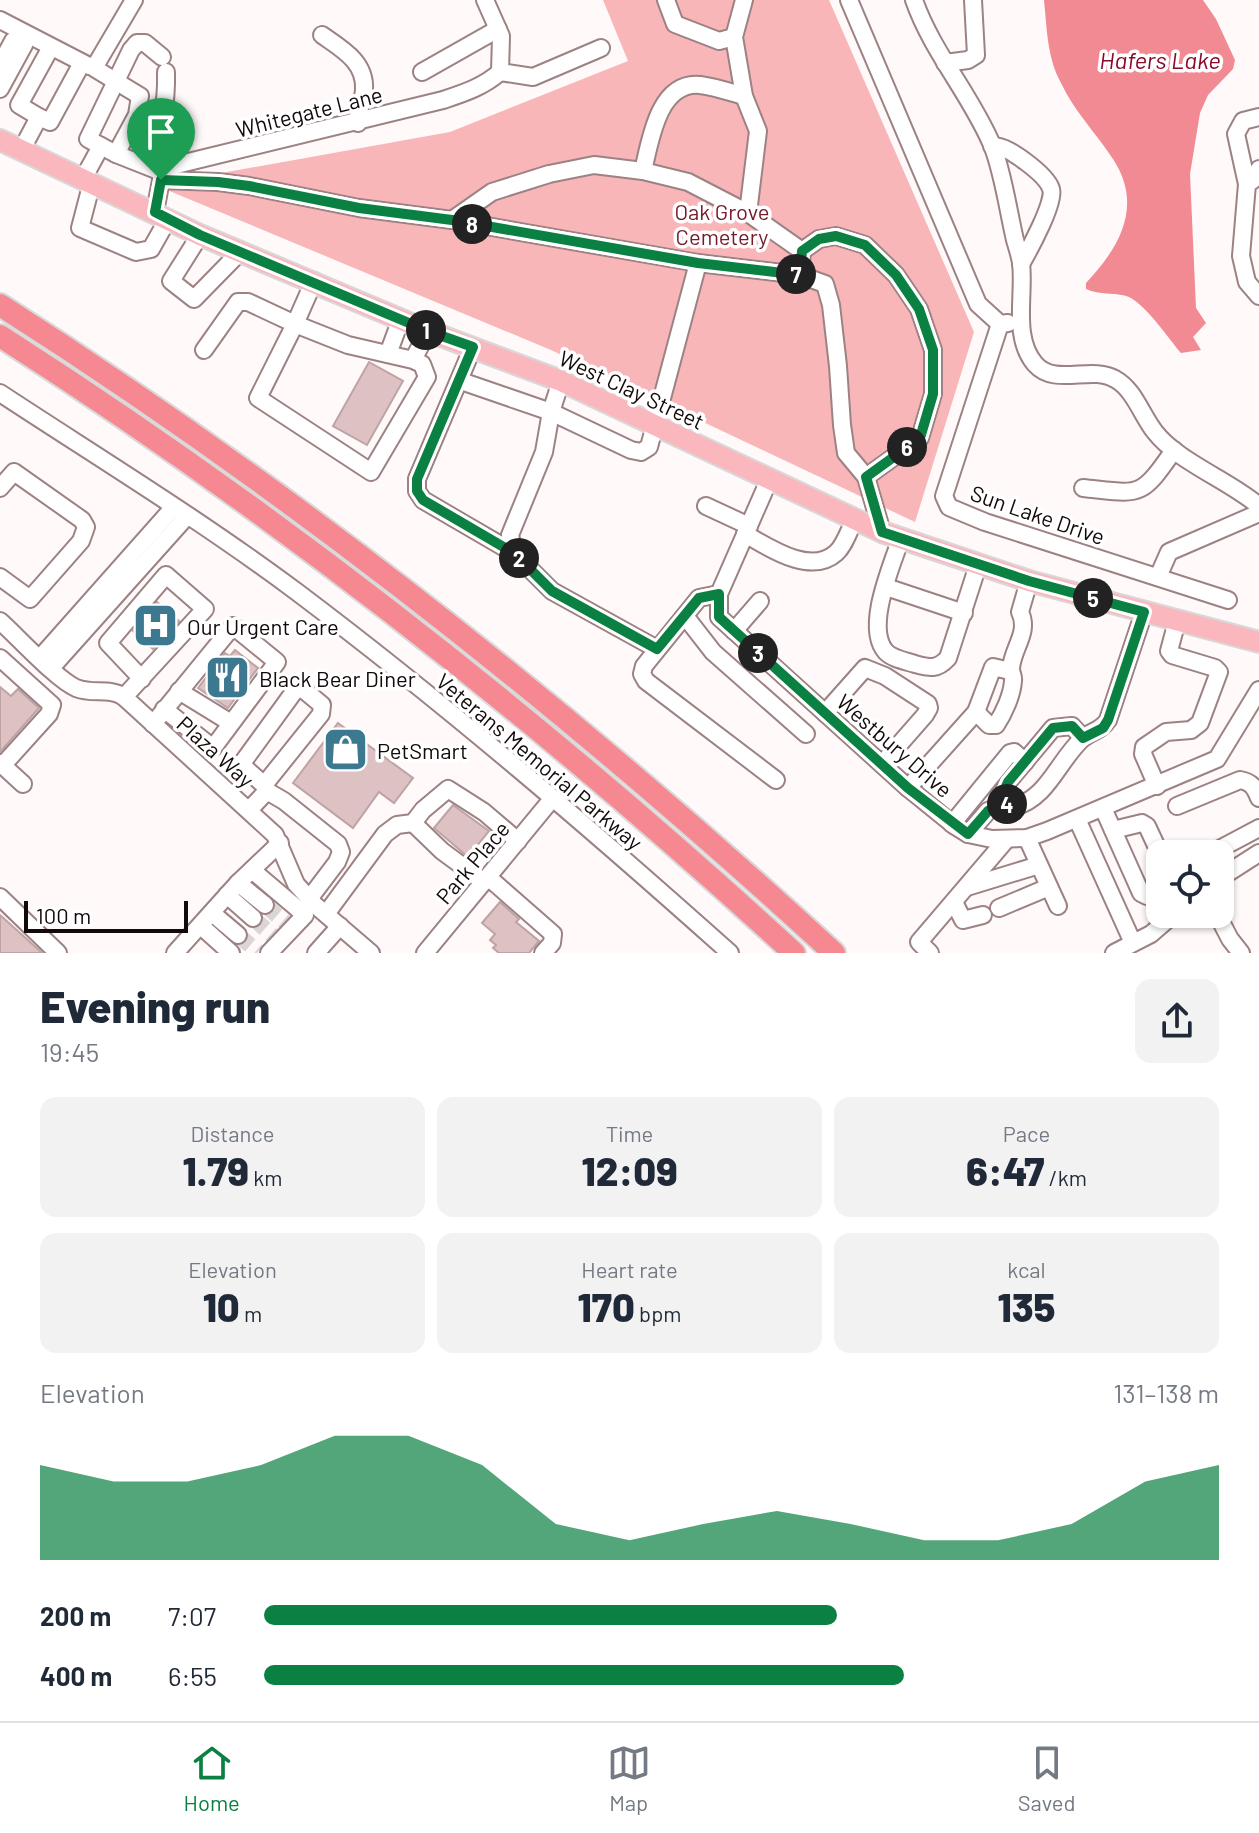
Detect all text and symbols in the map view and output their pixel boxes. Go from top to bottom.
water label: Hafers Lake [1099,45,1221,74]
street label: Whitegate Lane [233,80,385,142]
pin [127,98,195,180]
icon: arrive [139,110,183,154]
park label: Oak Grove Cemetery [675,198,769,249]
pin: 8 [452,204,492,244]
text: 8 [466,211,478,237]
pin: 7 [776,254,816,294]
text: 7 [791,261,801,287]
pin: 1 [406,310,446,350]
text: 1 [422,317,430,343]
street label: West Clay Street [555,344,709,434]
pin: 6 [887,427,927,467]
text: 6 [901,434,913,460]
street label: Sun Lake Drive [967,479,1109,549]
pin: 2 [499,538,539,578]
text: 2 [513,545,525,571]
pin: 5 [1073,578,1113,618]
text: 5 [1087,585,1099,611]
hospital icon: Our Urgent Care [132,602,180,650]
place label: Our Urgent Care [187,613,339,639]
pin: 3 [738,633,778,673]
text: 3 [752,640,764,666]
restaurant icon: Black Bear Diner [204,654,252,702]
place label: Black Bear Diner [259,665,416,691]
street label: Veterans Memorial Parkway [432,667,648,855]
street label: Westbury Drive [832,688,958,802]
street label: Plaza Way [172,710,260,792]
shop icon: PetSmart [322,726,370,774]
place label: PetSmart [377,737,468,763]
pin: 4 [987,784,1027,824]
text: 4 [1000,791,1014,817]
street label: Park Place [430,815,514,909]
map controls [1146,840,1234,928]
button: locate [1146,840,1234,928]
scale bar [24,897,188,933]
text: 100 m [36,902,91,928]
text: Evening run [40,979,270,1032]
button: share [1135,979,1219,1063]
text: 19:45 [40,1036,99,1067]
text: Distance [191,1120,274,1146]
text: Time [606,1120,653,1146]
text: Pace [1003,1120,1050,1146]
text: 1.79 [182,1146,249,1194]
text: 12:09 [581,1146,678,1194]
text: 6:47 [966,1146,1044,1194]
text: km [249,1164,283,1190]
text: /km [1044,1164,1087,1190]
text: Elevation [188,1256,277,1282]
text: Heart rate [581,1256,678,1282]
text: kcal [1007,1256,1046,1282]
text: 10 [203,1282,240,1330]
text: 170 [578,1282,635,1330]
text: 135 [998,1282,1056,1330]
text: m [240,1300,262,1326]
text: bpm [635,1300,681,1326]
text: Elevation [40,1377,145,1408]
text: 131–138 m [1113,1377,1219,1408]
text: 200 m [40,1600,111,1631]
text: 7:07 [168,1600,216,1631]
text: 400 m [40,1660,112,1691]
text: 6:55 [168,1660,217,1691]
tab: Home [184,1741,240,1815]
tab: Map [607,1741,651,1815]
tab: Saved [1018,1741,1075,1815]

